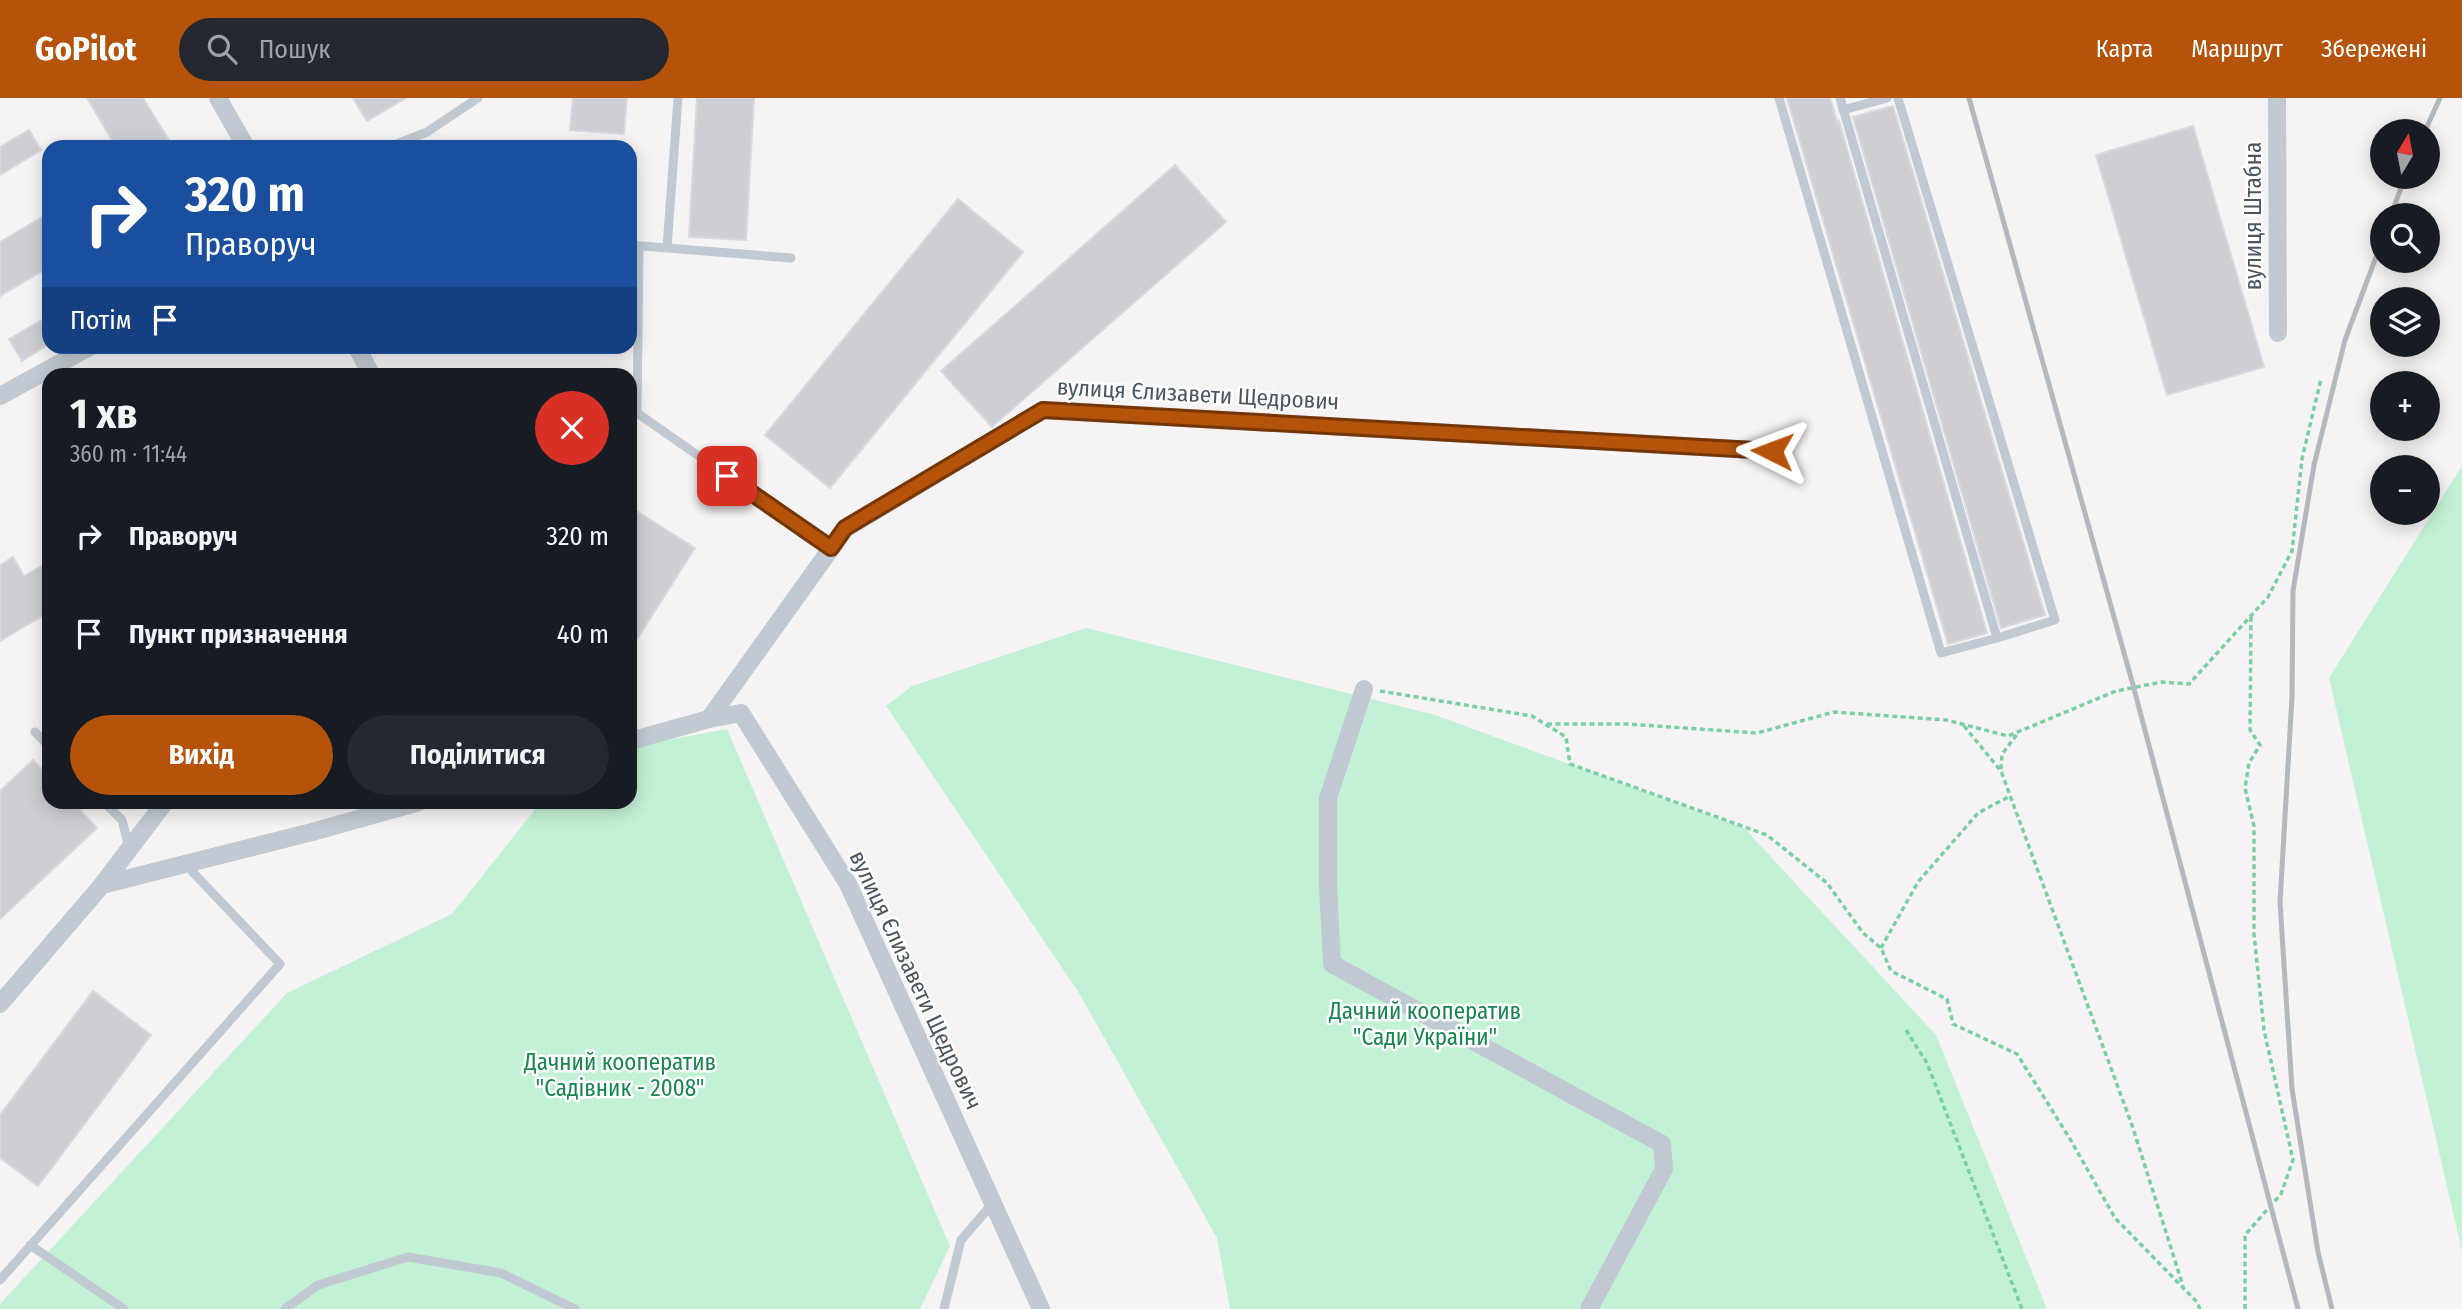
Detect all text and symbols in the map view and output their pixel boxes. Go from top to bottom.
search box [179,18,669,81]
text: GoPilot [35,29,137,69]
icon: search [203,30,241,68]
text: Пошук [259,34,330,65]
text: Карта [2096,35,2153,63]
text: Маршрут [2191,35,2283,63]
text: Збережені [2321,35,2427,63]
north arrow [2370,119,2440,189]
map controls [2370,119,2440,525]
street label: вулиця Штабна [2239,142,2267,290]
text: 320 m [185,165,305,224]
icon: right [70,168,161,259]
button: search [2370,203,2440,273]
text: Праворуч [185,225,317,263]
button: layers [2370,287,2440,357]
icon: arrive [146,301,184,339]
text: Потім [70,305,132,336]
button: + [2370,371,2440,441]
street label: вулиця Єлизавети Щедрович [1056,373,1340,415]
text: 1 хв [70,389,137,439]
button: close [535,391,609,465]
position arrow [1735,414,1809,488]
text: 360 m · 11:44 [70,440,187,468]
pin [697,446,757,506]
button: − [2370,455,2440,525]
icon: arrive [708,457,746,495]
icon: right [70,517,108,555]
text: Праворуч [129,521,238,552]
text: 320 m [546,521,609,552]
icon: arrive [70,615,108,653]
text: Пункт призначення [129,619,348,650]
text: 40 m [557,619,609,650]
button: Вихід [70,715,333,795]
button: Поділитися [347,715,609,795]
street label: вулиця Єлизавети Щедрович [844,846,988,1114]
park label: Дачний кооператив "Сади України" [1328,997,1521,1051]
park label: Дачний кооператив "Садівник - 2008" [523,1048,716,1102]

